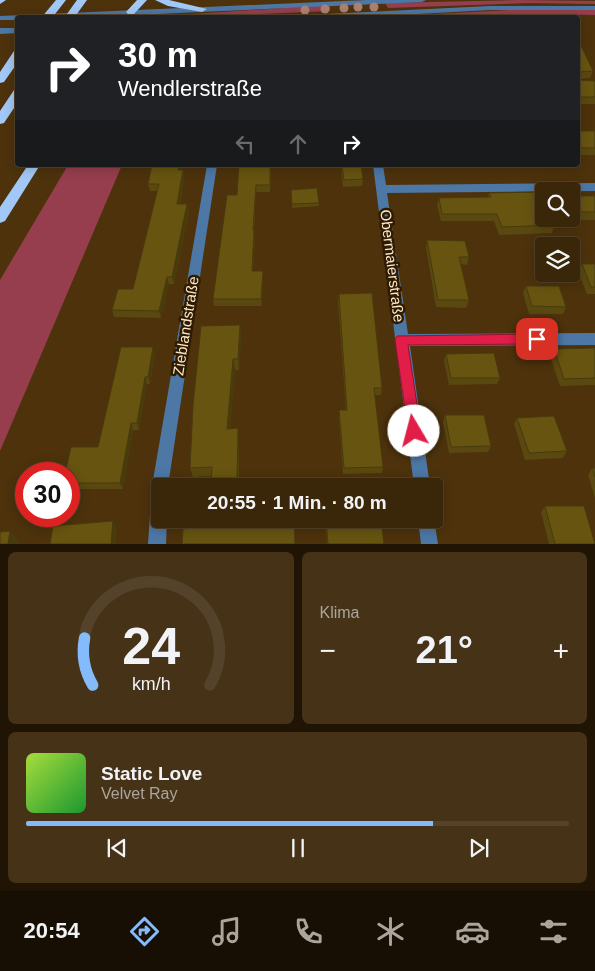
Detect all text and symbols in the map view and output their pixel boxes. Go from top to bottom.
icon: right [35,35,100,100]
text: 30 m [118,35,198,74]
text: Wendlerstraße [118,76,262,101]
icon: left [231,130,259,158]
icon: ahead [284,130,312,158]
icon: right [337,130,365,158]
map controls [535,182,580,282]
button: search [535,182,580,227]
street label: Obermaierstraße [377,209,408,323]
button: layers [535,237,580,282]
street label: Zieblandstraße [169,275,202,377]
pin [516,318,558,360]
icon: arrive [523,325,551,353]
position arrow [387,404,439,456]
speed limit sign: 30 [15,462,80,527]
text: 20:55 · 1 Min. · 80 m [207,492,387,513]
text: Klima [320,604,360,621]
text: 24 [122,617,180,675]
text: 21° [416,629,473,671]
text: − [320,635,336,666]
text: + [553,635,569,666]
text: km/h [131,674,170,694]
text: Static Love [101,763,202,784]
text: Velvet Ray [101,785,177,802]
icon: previous [103,834,131,862]
icon: pause [284,834,312,862]
icon: next [465,834,493,862]
icon: directions [127,914,162,949]
icon: music [209,914,244,949]
icon: phone [291,914,326,949]
icon: climate [373,914,408,949]
icon: car [455,914,490,949]
icon: filters [536,914,571,949]
text: 20:54 [23,918,80,943]

